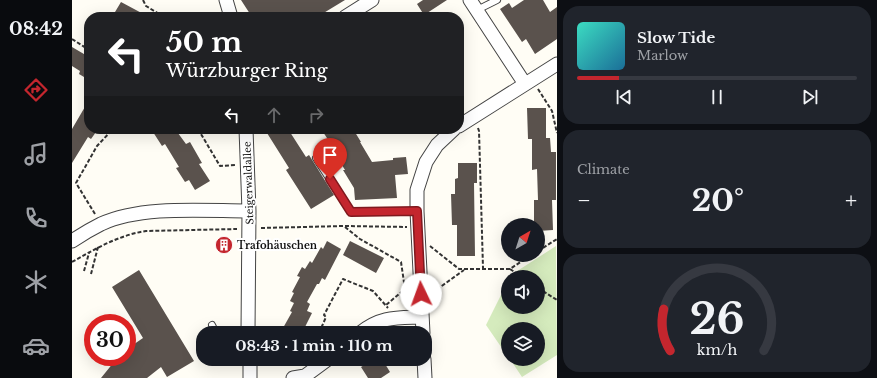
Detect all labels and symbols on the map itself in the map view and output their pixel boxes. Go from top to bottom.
pin [313,138,347,179]
street label: Steigerwaldallee [241,141,256,225]
north arrow [501,218,545,262]
building icon: Trafohäuschen [214,235,234,255]
place label: Trafohäuschen [237,239,318,252]
position arrow [400,273,442,315]
speed limit sign: 30 [84,314,136,366]

